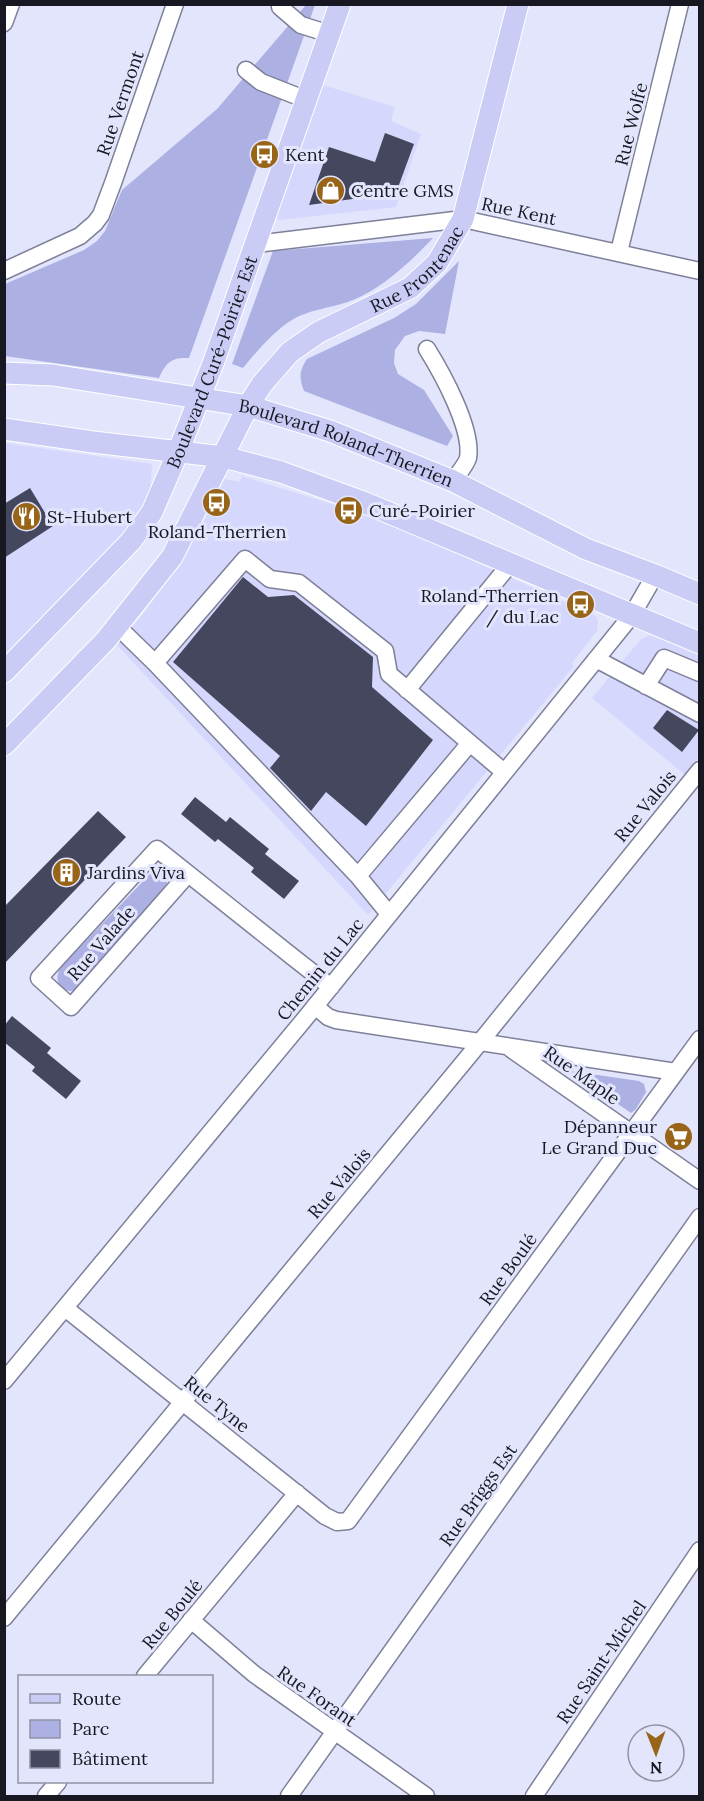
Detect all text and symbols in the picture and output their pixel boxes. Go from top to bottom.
street label: Rue Vermont [91,47,149,159]
street label: Rue Wolfe [610,80,652,168]
bus stop icon: Kent [248,138,280,170]
place label: Kent [285,143,325,166]
shop icon: Centre GMS [314,174,346,206]
place label: Centre GMS [351,179,454,202]
street label: Rue Kent [479,192,559,230]
street label: Rue Frontenac [366,221,468,317]
street label: Boulevard Curé-Poirier Est [161,252,262,472]
street label: Boulevard Roland-Therrien [237,393,457,492]
bus stop icon: Roland-Therrien [201,486,233,518]
bus stop icon: Curé-Poirier [332,494,364,526]
place label: Curé-Poirier [369,499,475,522]
restaurant icon: St-Hubert [10,500,42,532]
place label: St-Hubert [47,505,132,528]
place label: Roland-Therrien [148,520,286,543]
place label: Roland-Therrien / du Lac [420,584,559,628]
bus stop icon: Roland-Therrien / du Lac [564,589,596,621]
street label: Rue Valois [609,765,681,847]
building icon: Jardins Viva [50,856,82,888]
place label: Jardins Viva [86,861,185,884]
street label: Rue Valade [62,901,140,985]
street label: Chemin du Lac [271,913,369,1025]
street label: Rue Maple [539,1040,625,1110]
place label: Dépanneur Le Grand Duc [541,1115,657,1159]
supermarket icon: Dépanneur Le Grand Duc [662,1120,694,1152]
street label: Rue Valois [303,1143,375,1223]
street label: Rue Boulé [474,1228,542,1310]
street label: Rue Tyne [179,1370,255,1438]
street label: Rue Briggs Est [434,1439,522,1551]
street label: Rue Boulé [137,1574,207,1654]
street label: Rue Saint-Michel [551,1596,651,1728]
street label: Rue Forant [273,1660,361,1732]
legend [18,1675,213,1783]
text: Route [72,1687,121,1710]
text: Parc [72,1717,109,1740]
north arrow [626,1723,686,1783]
text: Bâtiment [72,1747,148,1770]
text: N [650,1758,663,1778]

